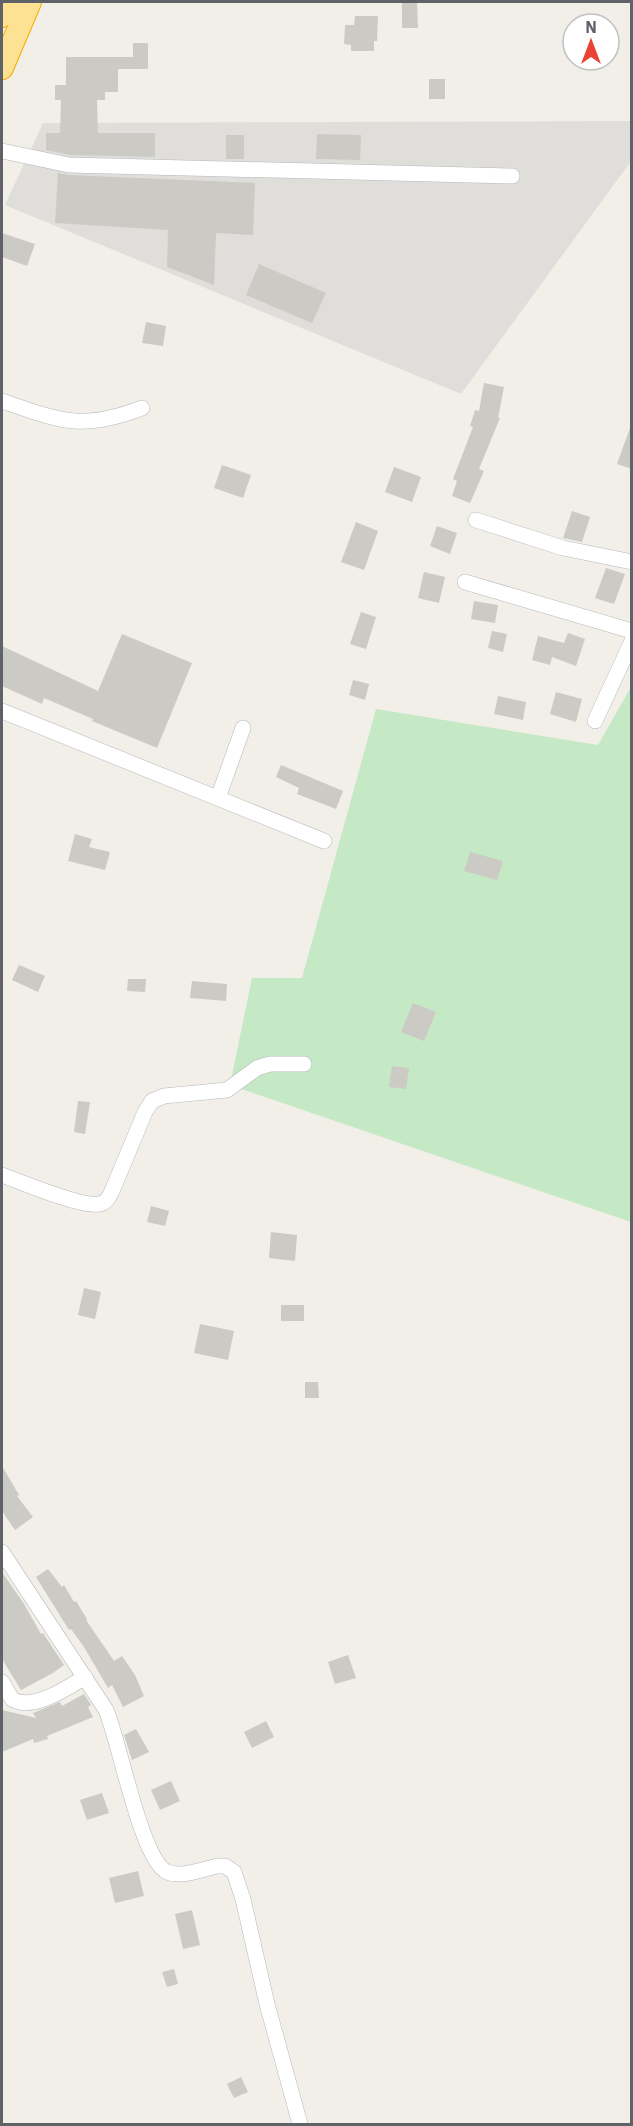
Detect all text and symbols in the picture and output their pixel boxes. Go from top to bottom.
north arrow [561,12,621,72]
text: N [585,17,597,37]

